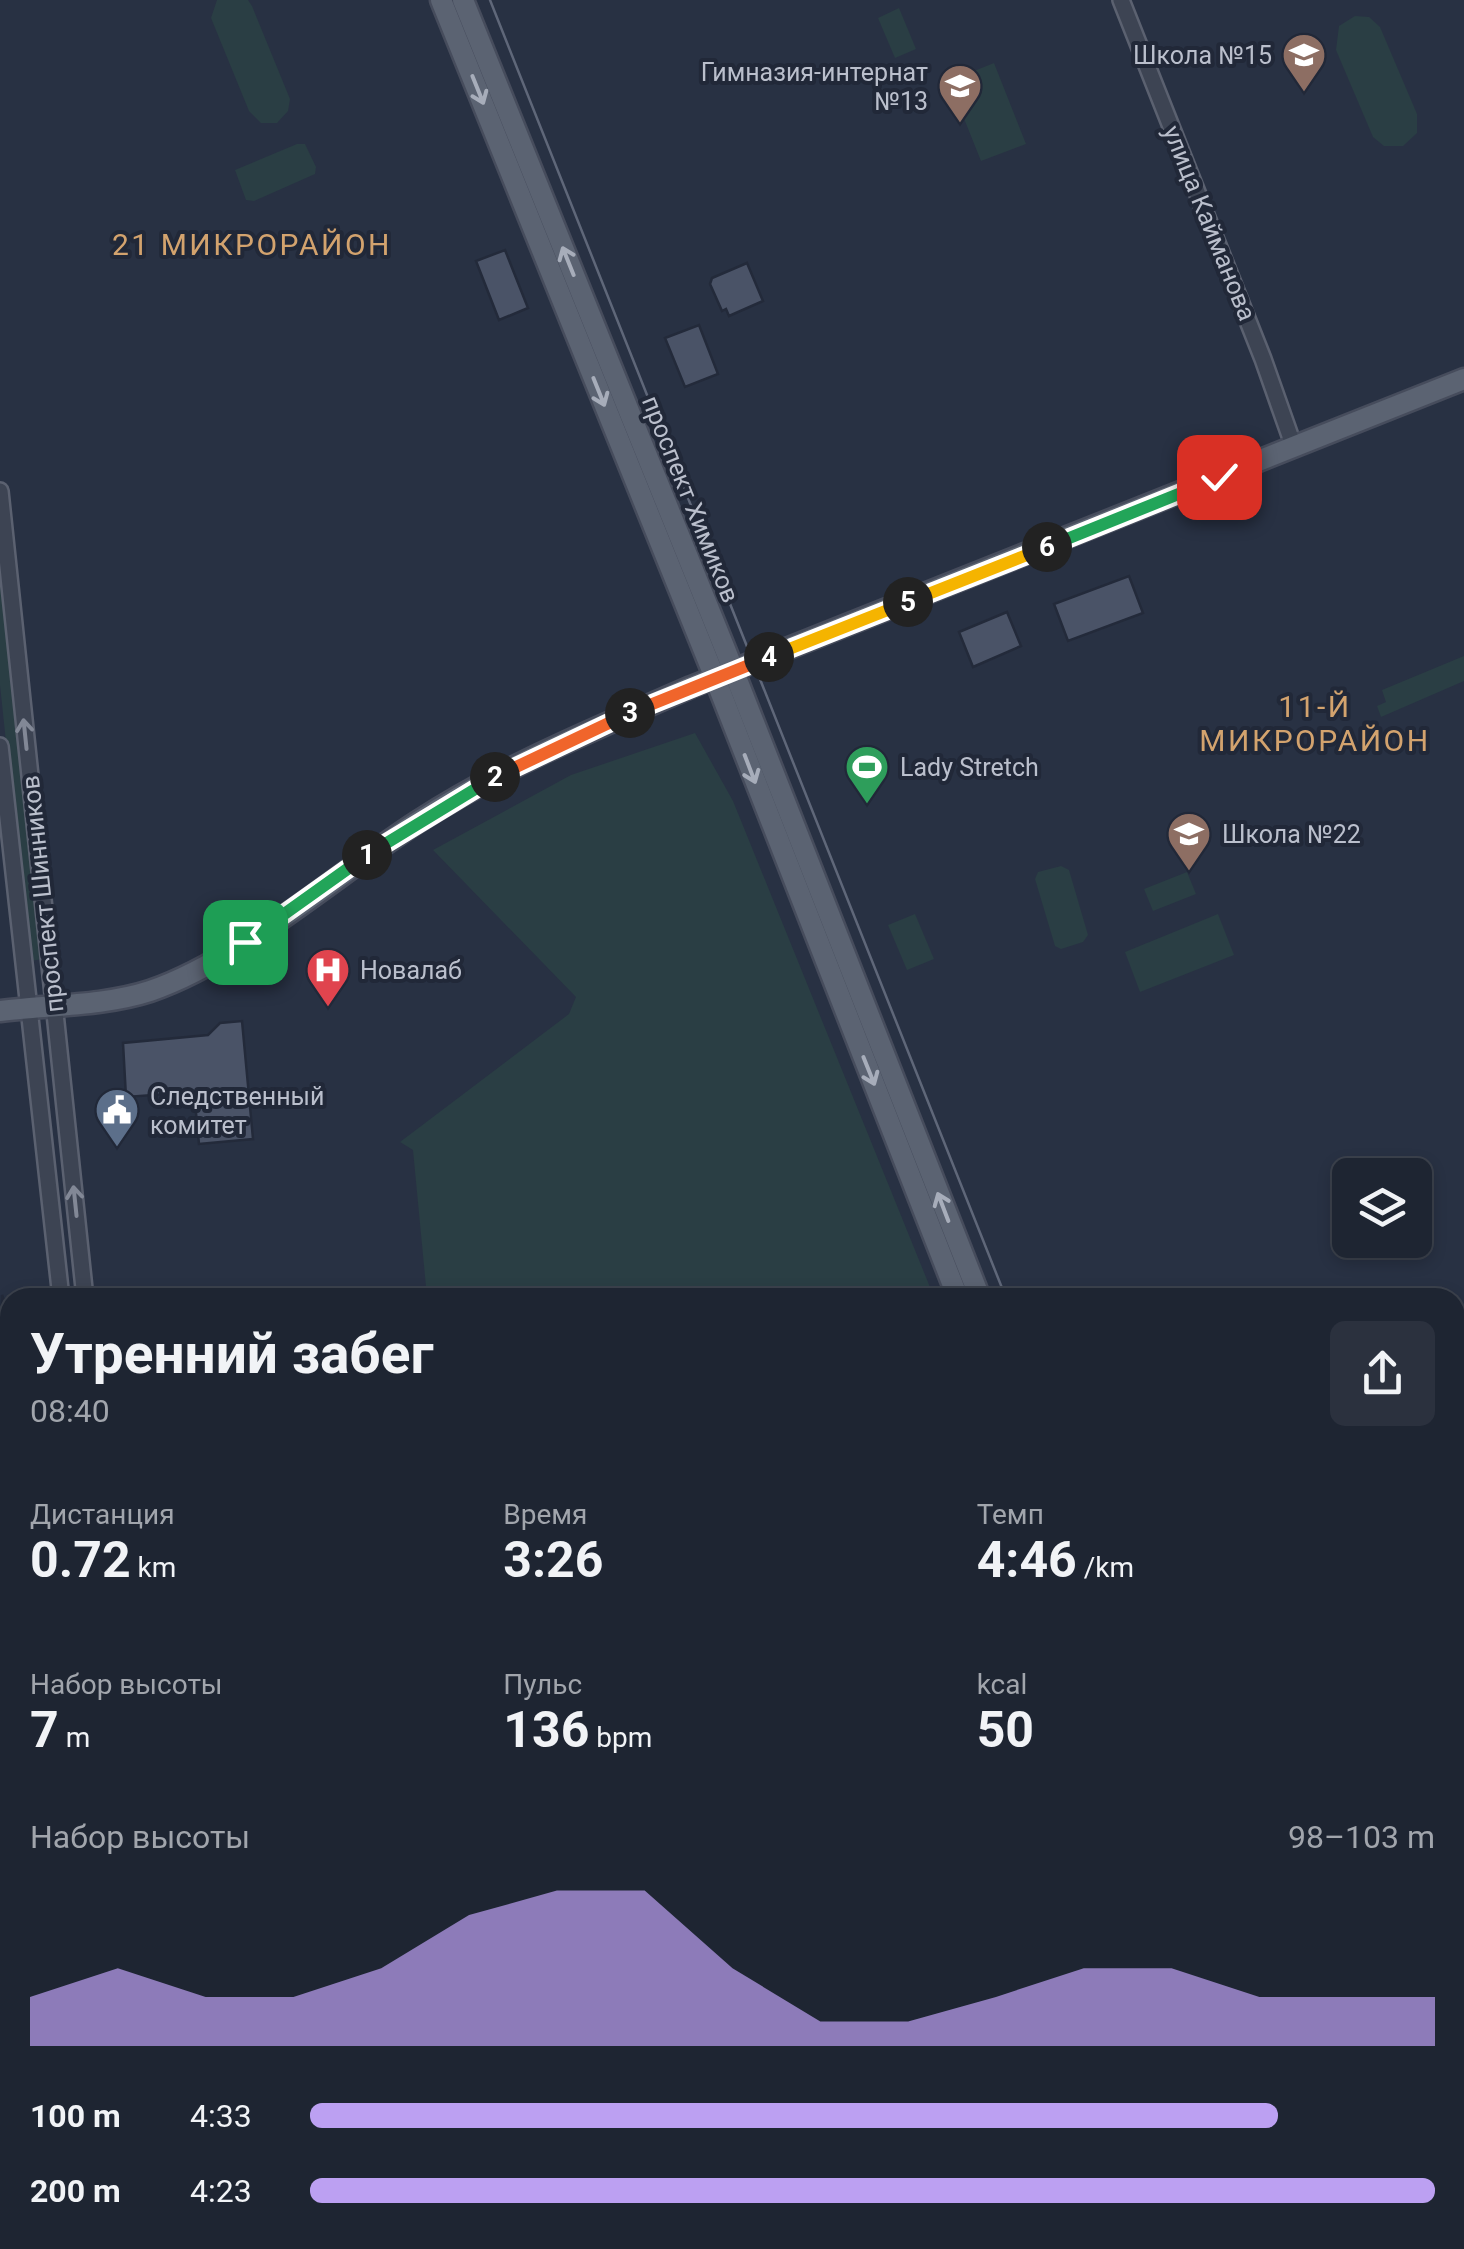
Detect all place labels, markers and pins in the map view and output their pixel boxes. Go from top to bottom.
school or university icon: Школа №15 [1281,32,1327,93]
place label: Школа №15 [1133,41,1272,70]
place label: Гимназия-интернат №13 [701,58,928,116]
school or university icon: Гимназия-интернат №13 [937,63,983,124]
pin [1177,435,1262,520]
pin: 6 [1022,522,1072,572]
pin: 5 [883,577,933,627]
pin: 4 [744,632,794,682]
pin: 3 [605,688,655,738]
sports icon: Lady Stretch [844,744,890,805]
pin: 2 [470,752,520,802]
place label: Lady Stretch [900,753,1039,782]
school or university icon: Школа №22 [1166,811,1212,872]
place label: Школа №22 [1222,820,1361,849]
pin: 1 [342,830,392,880]
pin [203,900,288,985]
hospital icon: Новалаб [305,947,351,1008]
place label: Новалаб [360,956,462,985]
place label: Следственный комитет [150,1082,324,1140]
public building icon: Следственный комитет [94,1087,140,1148]

